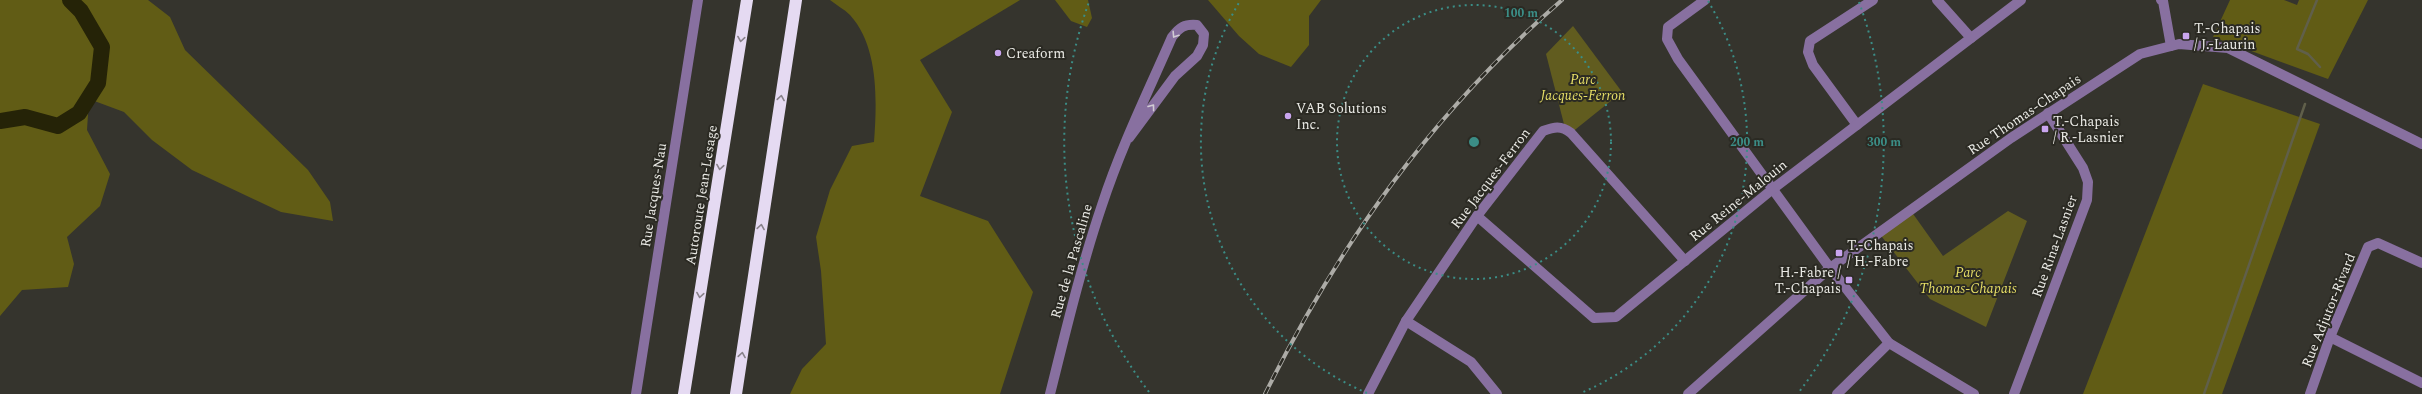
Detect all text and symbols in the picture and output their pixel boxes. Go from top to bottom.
text: 100 m [1504,4,1538,23]
place label: T.-Chapais / J.-Laurin [2194,18,2261,55]
one-way arrow [1172,31,1179,38]
marker: T.-Chapais / J.-Laurin [2181,31,2191,41]
one-way arrow [737,35,746,42]
place label: Creaform [1006,43,1065,64]
marker: Creaform [993,48,1003,58]
park label: Parc Jacques-Ferron [1539,69,1626,106]
street label: Rue Thomas-Chapais [1963,69,2085,160]
one-way arrow [776,95,785,101]
place label: VAB Solutions Inc. [1296,98,1387,135]
one-way arrow [1147,104,1154,111]
marker: VAB Solutions Inc. [1283,111,1293,121]
place label: T.-Chapais / R.-Lasnier [2053,111,2124,148]
street label: Autoroute Jean-Lesage [680,123,723,267]
street label: Rue Jacques-Ferron [1445,123,1535,233]
marker: T.-Chapais / R.-Lasnier [2040,124,2050,134]
text: 200 m [1730,133,1764,152]
text: 300 m [1867,133,1901,152]
centre of rings [1467,135,1481,149]
street label: Rue Jacques-Nau [635,141,672,249]
street label: Rue Reine-Malouin [1685,154,1792,246]
one-way arrow [716,164,725,170]
street label: Rue Rina-Lasnier [2026,192,2083,300]
street label: Rue de la Pascaline [1045,201,1098,321]
one-way arrow [756,224,765,230]
place label: T.-Chapais / H.-Fabre [1847,235,1914,272]
marker: T.-Chapais / H.-Fabre [1834,248,1844,258]
street label: Rue Adjutor-Rivard [2296,250,2361,370]
place label: H.-Fabre / T.-Chapais [1774,262,1841,299]
park label: Parc Thomas-Chapais [1919,262,2017,299]
marker: H.-Fabre / T.-Chapais [1844,275,1854,285]
one-way arrow [696,292,704,298]
one-way arrow [737,352,746,359]

